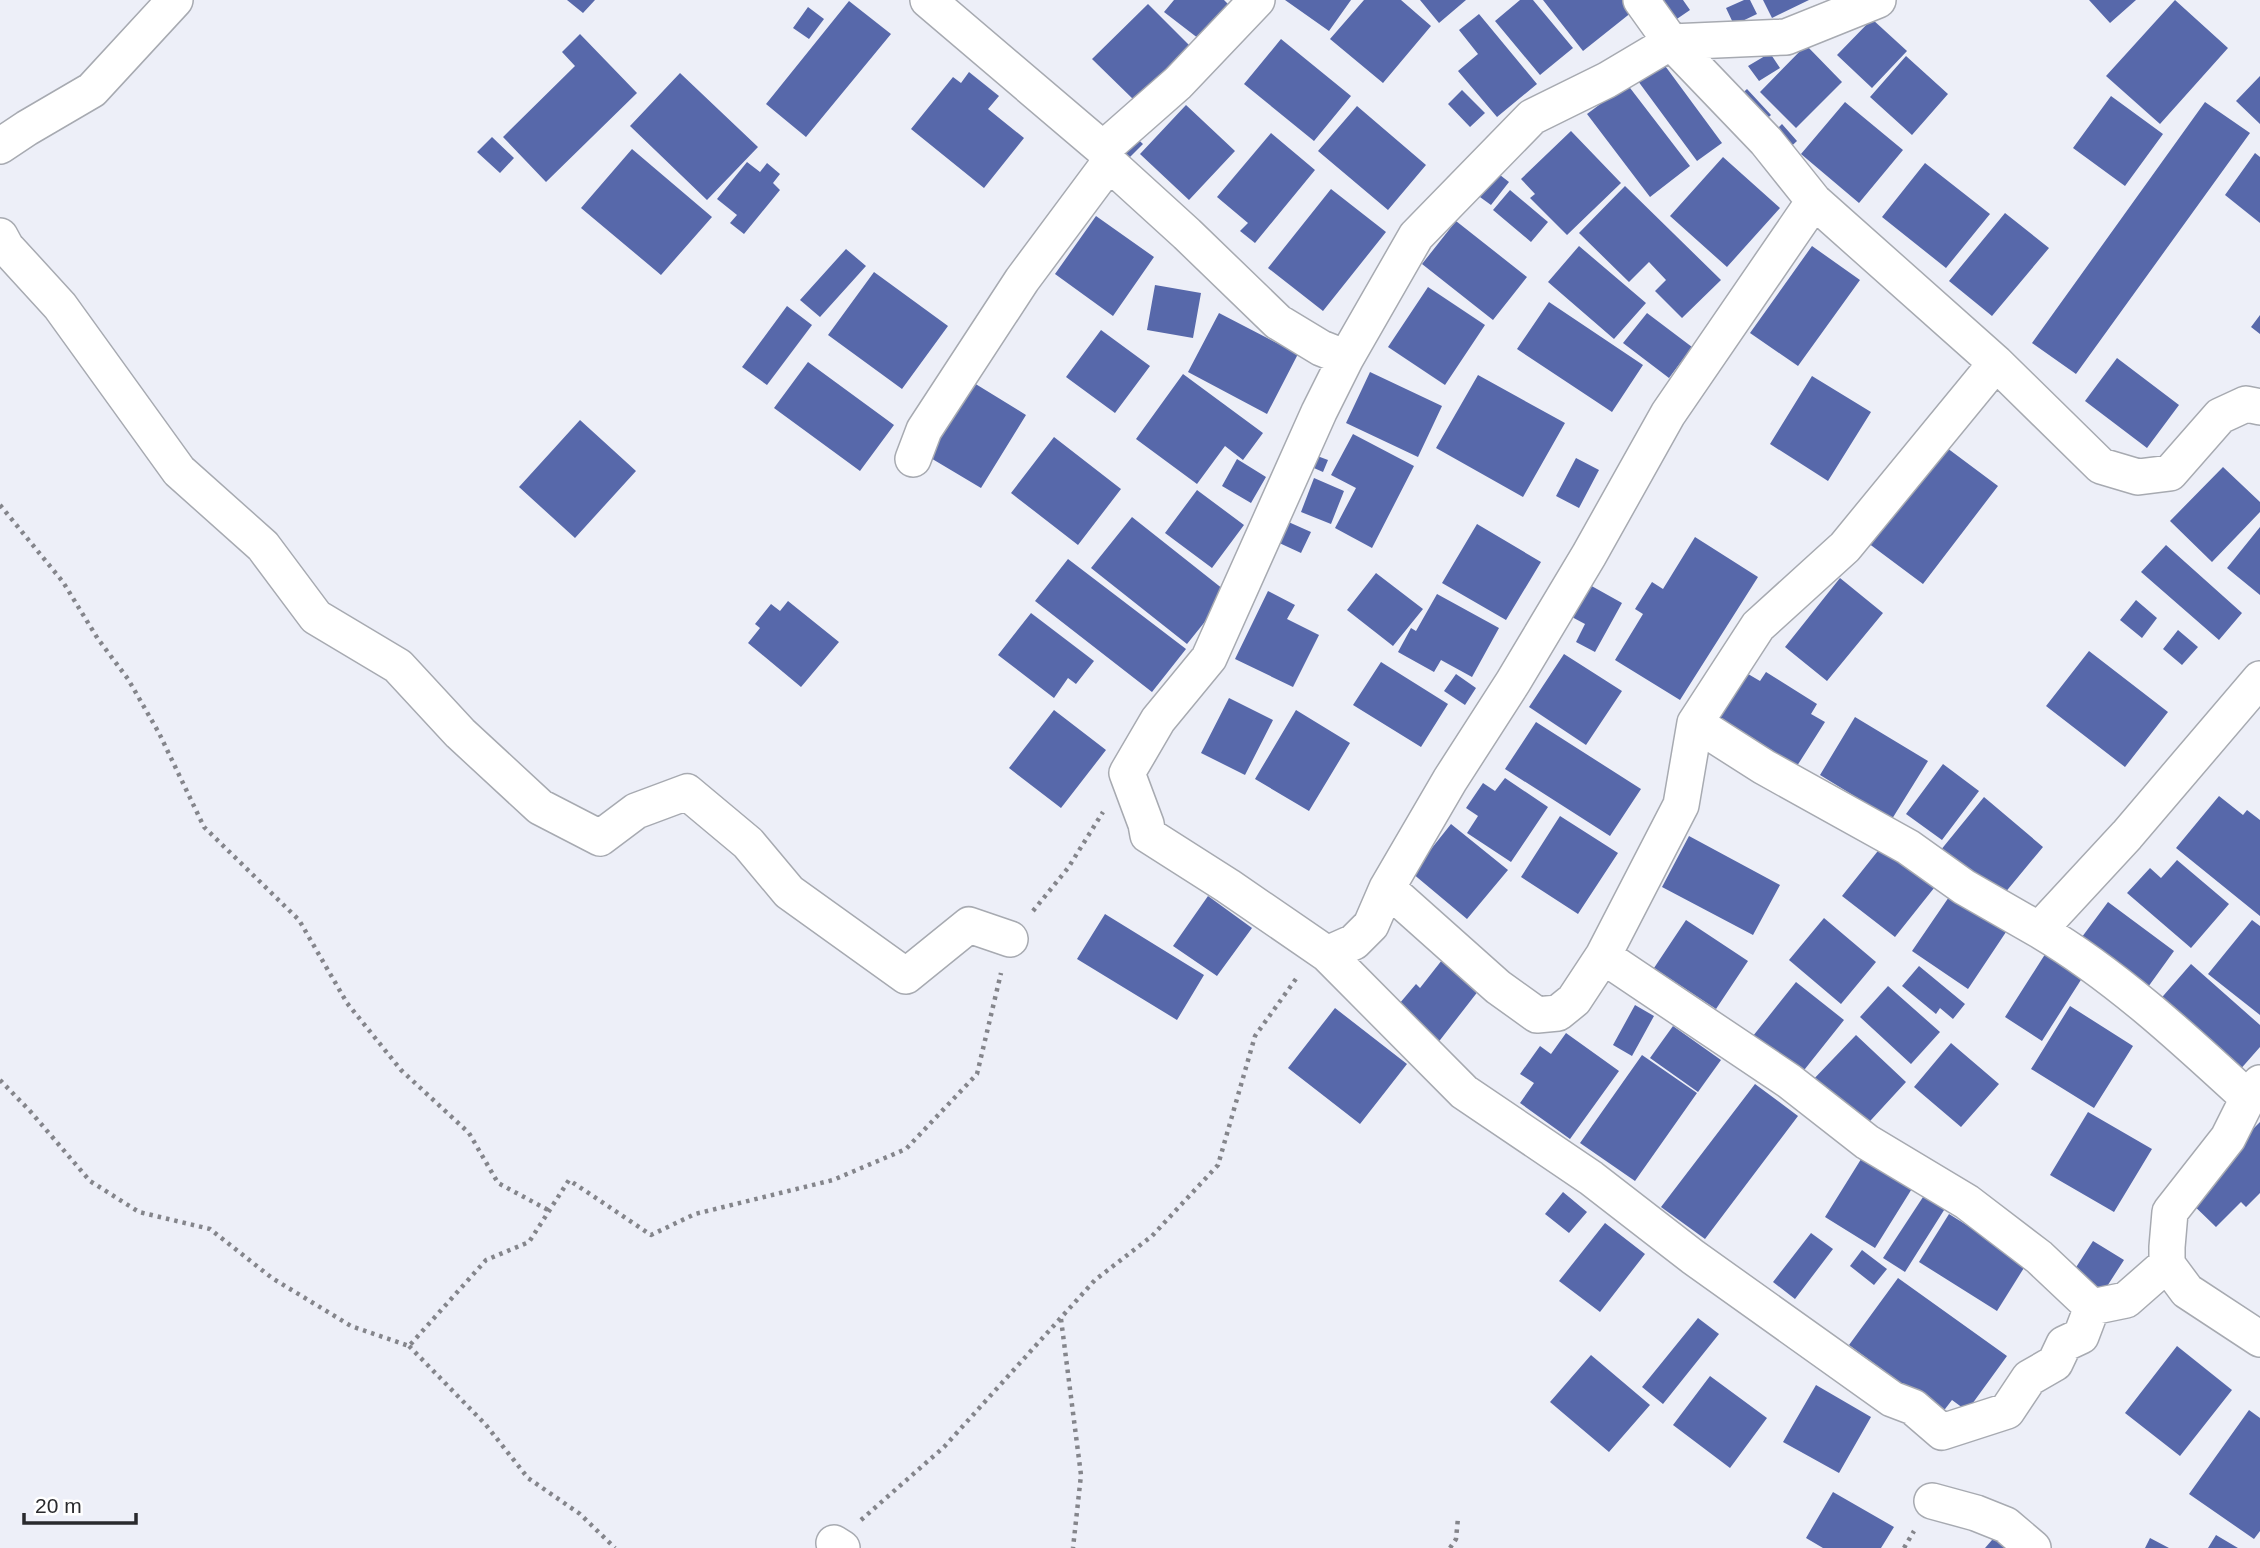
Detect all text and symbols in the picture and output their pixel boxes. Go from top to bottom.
scale bar [24,1482,136,1526]
text: 20 m [35,1494,82,1517]

